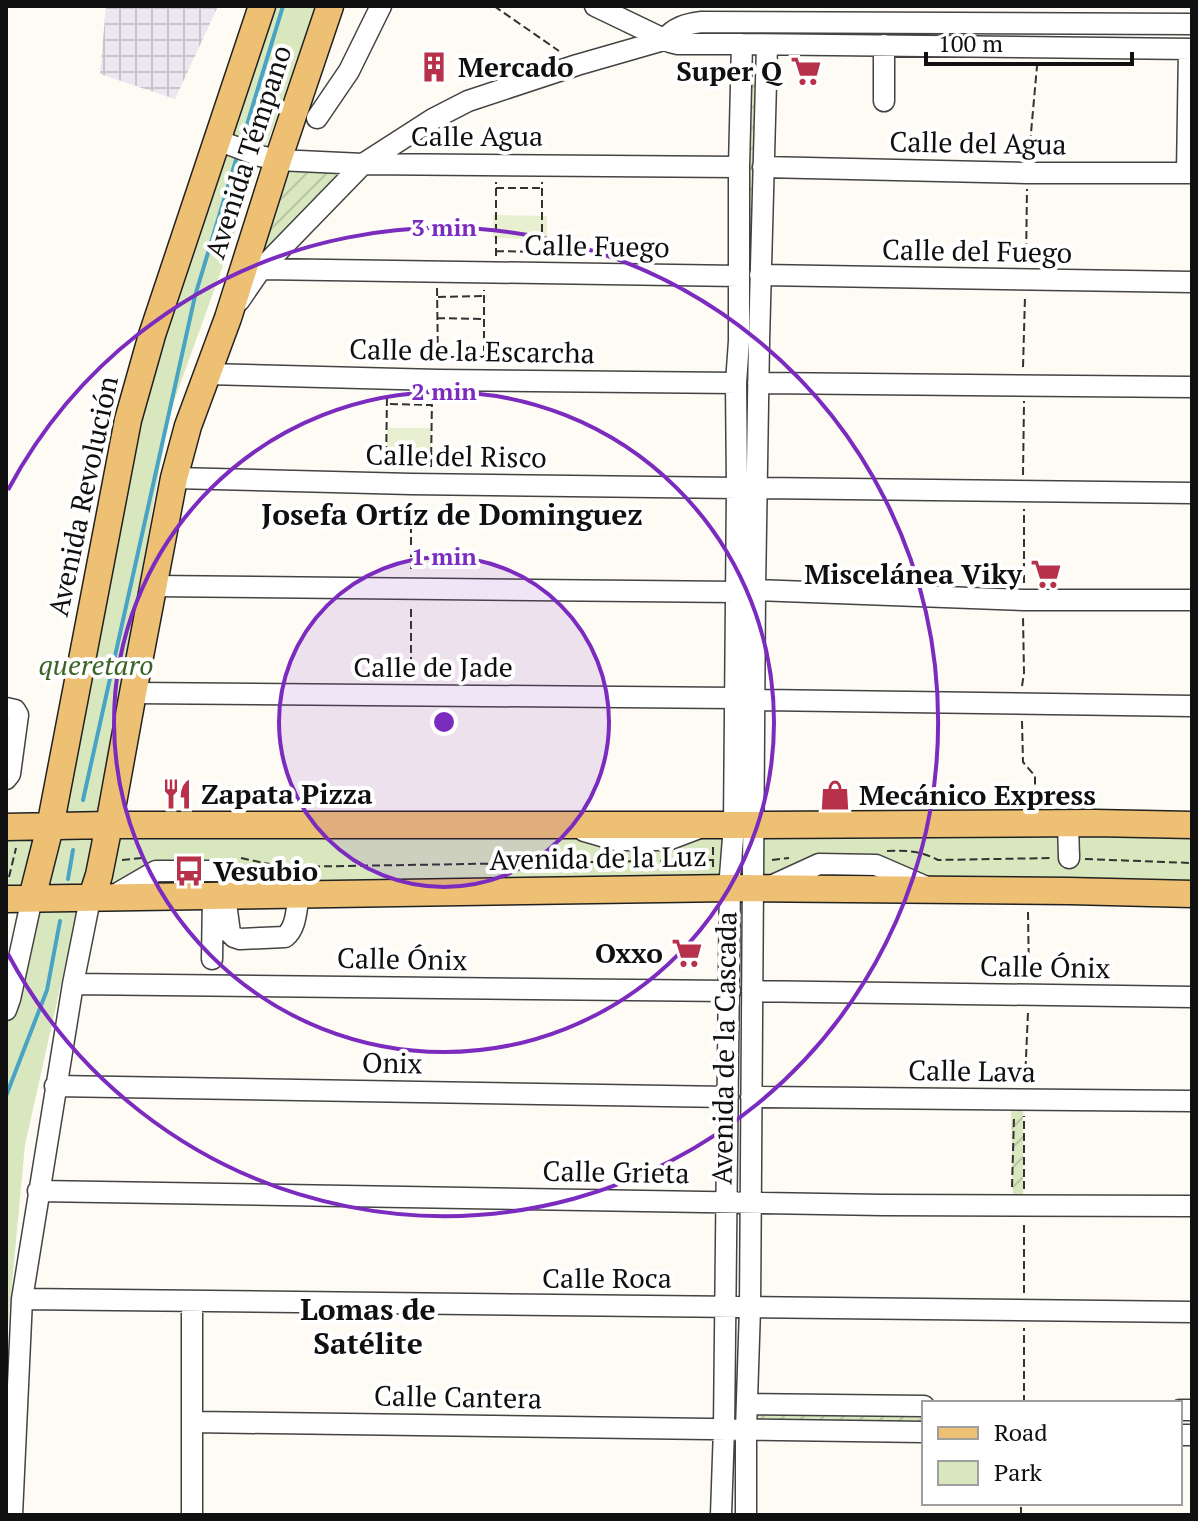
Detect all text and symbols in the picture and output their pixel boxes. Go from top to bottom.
scale bar [926,16,1132,66]
text: 100 m [938,27,1003,59]
street label: Avenida Témpano [196,40,299,263]
place label: Mercado [458,48,574,85]
building icon: Mercado [417,50,451,84]
place label: Super Q [676,52,783,89]
supermarket icon: Super Q [789,54,823,88]
street label: Calle Agua [411,117,543,154]
street label: Calle del Agua [889,122,1067,163]
text: 3 min [411,211,477,243]
street label: Calle Fuego [524,226,670,265]
street label: Calle del Fuego [882,230,1073,271]
street label: Calle de la Escarcha [349,330,595,371]
street label: Avenida Revolución [39,372,126,619]
text: 2 min [411,375,477,407]
street label: Calle del Risco [365,435,547,476]
district label: Josefa Ortíz de Dominguez [261,494,643,534]
text: 1 min [411,540,477,572]
place label: Miscelánea Viky [804,555,1023,592]
supermarket icon: Miscelánea Viky [1029,557,1063,591]
park label: queretaro [38,646,154,683]
street label: Calle de Jade [353,648,513,685]
centre of rings [430,708,458,736]
place label: Zapata Pizza [201,775,373,812]
place label: Mecánico Express [859,776,1096,813]
restaurant icon: Zapata Pizza [160,777,194,811]
shop icon: Mecánico Express [818,778,852,812]
street label: Avenida de la Luz [489,837,707,878]
place label: Vesubio [213,852,318,889]
bus stop icon: Vesubio [172,854,206,888]
street label: Avenida de la Cascada [703,911,744,1185]
place label: Oxxo [595,934,663,971]
supermarket icon: Oxxo [670,936,704,970]
street label: Calle Ónix [337,939,468,978]
street label: Calle Ónix [980,947,1111,986]
street label: Onix [362,1043,423,1082]
street label: Calle Lava [908,1051,1036,1090]
street label: Calle Grieta [542,1152,690,1191]
street label: Calle Roca [542,1259,672,1296]
district label: Lomas de Satélite [300,1289,436,1363]
street label: Calle Cantera [374,1377,542,1416]
legend [922,1401,1182,1505]
text: Road [994,1416,1048,1448]
text: Park [994,1456,1043,1488]

